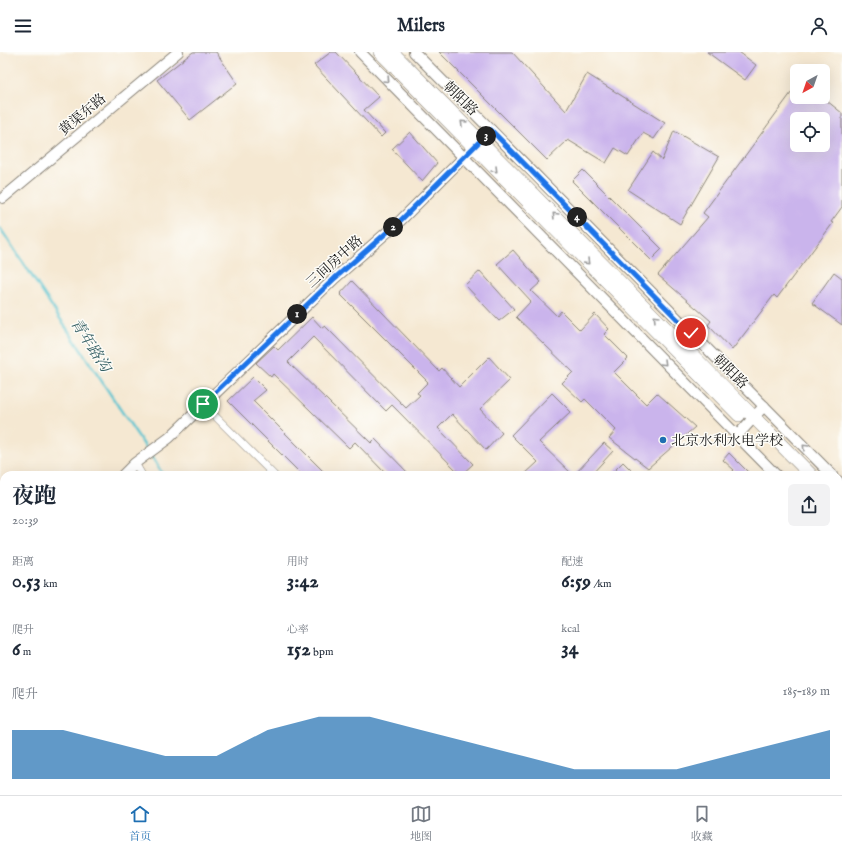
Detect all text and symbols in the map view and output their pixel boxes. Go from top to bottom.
icon: menu [12,15,34,37]
text: Milers [397,15,445,38]
icon: person [808,15,830,37]
north arrow [790,64,830,104]
map controls [790,64,830,152]
one-way arrow [382,75,389,83]
street label: 朝阳路 [439,78,482,120]
street label: 黄渠东路 [55,90,110,140]
button: locate [790,112,830,152]
one-way arrow [460,120,468,128]
pin: 3 [476,126,496,146]
text: 3 [484,129,488,143]
one-way arrow [490,165,498,173]
pin: 4 [567,207,587,227]
text: 4 [574,210,580,224]
one-way arrow [552,212,560,220]
pin: 2 [383,217,403,237]
text: 2 [390,220,396,234]
street label: 三间房中路 [303,232,367,292]
one-way arrow [582,257,590,265]
pin: 1 [287,304,307,324]
text: 1 [295,307,299,321]
water label: 青年路沟 [66,315,116,377]
one-way arrow [653,315,661,323]
pin [674,316,708,350]
icon: check [680,322,702,344]
street label: 朝阳路 [709,350,752,393]
one-way arrow [659,358,667,365]
pin [186,387,220,421]
icon: arrive [192,393,214,415]
place label: 北京水利水电学校 [671,432,783,450]
marker: 北京水利水电学校 [658,435,668,445]
one-way arrow [802,445,810,452]
text: 夜跑 [12,483,56,511]
button: share [788,484,830,526]
text: 20:39 [12,512,38,529]
text: 距离 [12,555,34,569]
text: 用时 [287,555,309,569]
text: 配速 [561,555,583,569]
text: 0.53 [12,569,41,594]
text: 3:42 [287,569,319,594]
text: 6:59 [561,569,591,594]
text: km [41,577,58,591]
text: /km [591,577,612,591]
text: kcal [561,622,580,636]
text: 爬升 [12,623,34,637]
text: 心率 [287,623,309,637]
text: 34 [561,636,579,661]
text: 6 [12,637,20,662]
text: 152 [287,637,311,662]
text: m [20,645,31,659]
text: bpm [311,645,333,659]
text: 185–189 m [783,683,830,700]
text: 爬升 [12,686,38,703]
tab: 首页 [129,803,151,844]
tab: 地图 [410,803,432,844]
tab: 收藏 [691,803,713,844]

